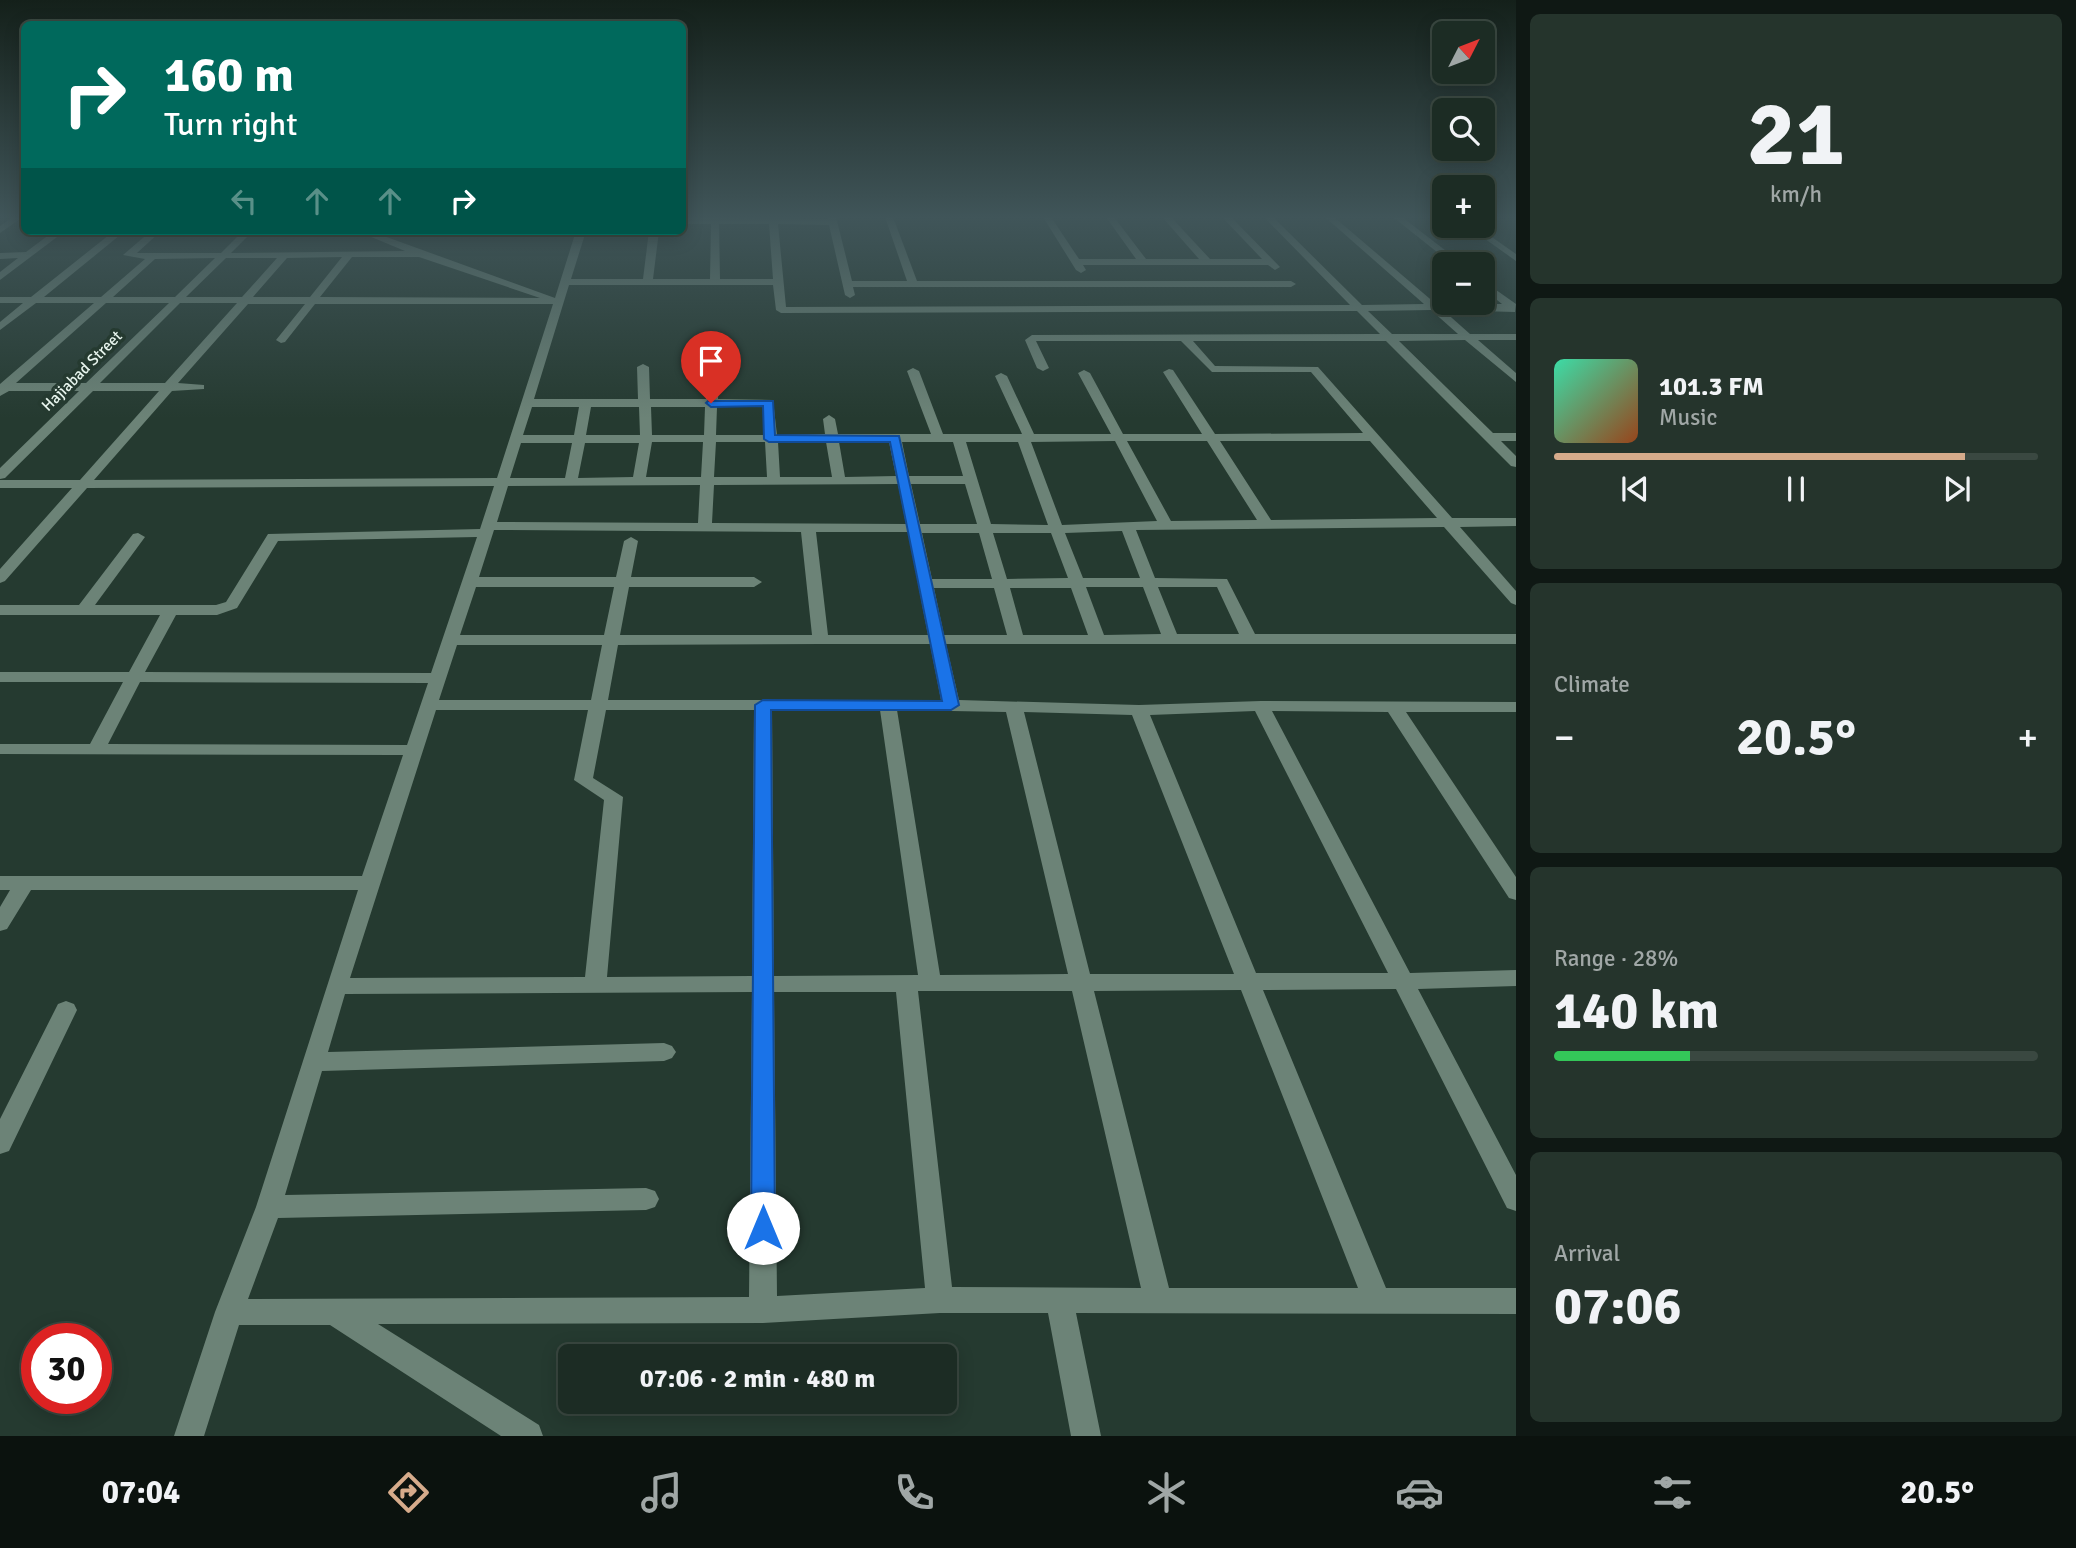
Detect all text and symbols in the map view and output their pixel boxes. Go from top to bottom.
north arrow [1432,21,1494,84]
map controls [1432,21,1495,315]
text: 160 m [164,45,294,105]
icon: right [49,49,140,140]
text: 21 [1747,78,1845,191]
button: search [1432,98,1495,161]
text: Turn right [164,105,297,144]
button: + [1432,175,1495,238]
text: km/h [1770,180,1822,209]
icon: left [225,182,263,220]
icon: ahead [298,182,336,220]
icon: ahead [371,182,409,220]
icon: right [444,182,482,220]
button: − [1432,252,1495,315]
street label: Hajiabad Street [37,326,127,416]
pin [681,331,741,403]
icon: arrive [692,342,730,380]
text: 101.3 FM [1659,371,1764,403]
text: Music [1659,403,1717,432]
icon: previous [1616,470,1654,508]
icon: pause [1777,470,1815,508]
icon: next [1938,470,1976,508]
text: Climate [1554,670,1630,699]
text: 20.5° [1736,705,1856,769]
text: − [1554,714,1575,761]
text: + [2017,714,2038,761]
text: Range · 28% [1554,944,1678,973]
text: 140 km [1554,979,1719,1043]
position arrow [726,1191,800,1265]
text: Arrival [1554,1239,1620,1268]
text: 07:06 [1554,1274,1682,1338]
speed limit sign: 30 [21,1323,112,1414]
text: 07:06 · 2 min · 480 m [640,1363,875,1395]
icon: directions [384,1468,433,1517]
icon: music [637,1468,686,1517]
icon: phone [890,1468,939,1517]
icon: climate [1142,1468,1191,1517]
icon: car [1395,1468,1444,1517]
icon: filters [1648,1468,1697,1517]
text: 07:04 [102,1473,180,1512]
text: 20.5° [1900,1473,1974,1512]

